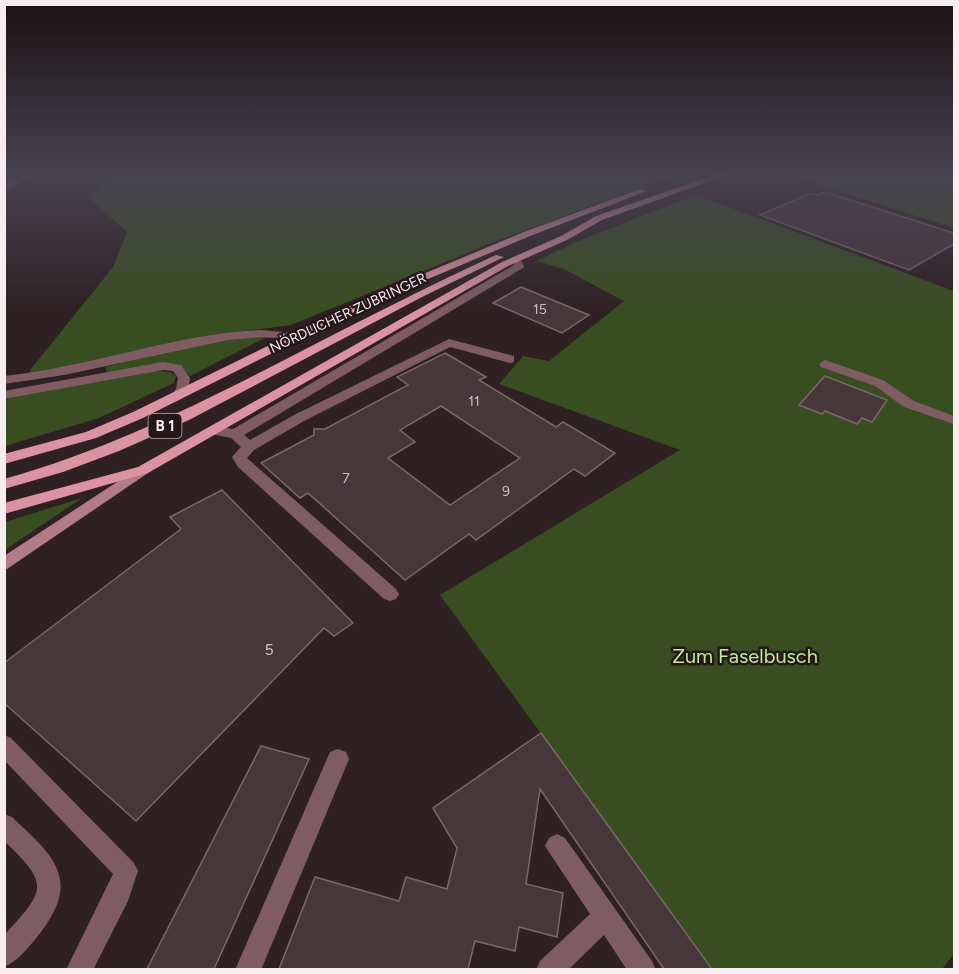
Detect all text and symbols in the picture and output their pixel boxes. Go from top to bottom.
street label: NÖRDLICHER ZUBRINGER [267,269,429,357]
house number: 15 [533,301,547,318]
house number: 11 [468,393,480,410]
road number: B 1 [148,414,182,438]
house number: 7 [342,470,350,487]
house number: 9 [502,483,510,500]
house number: 5 [264,640,274,659]
park label: Zum Faselbusch [672,644,818,668]

